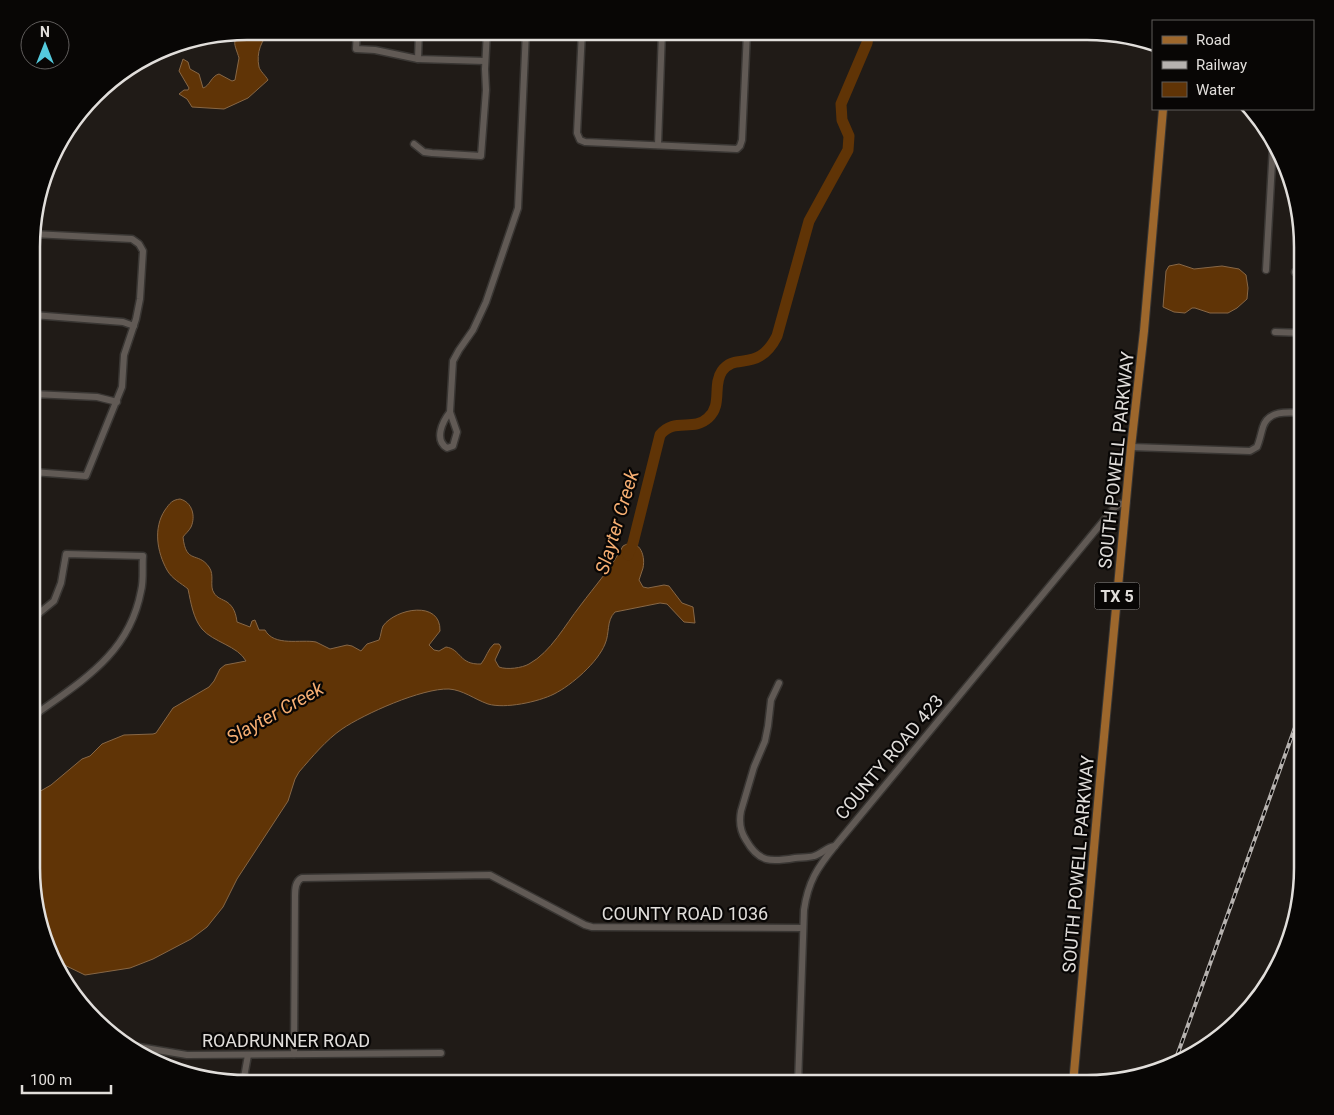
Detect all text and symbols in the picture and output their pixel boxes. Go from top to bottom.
north arrow [20,20,70,70]
legend [1152,20,1314,110]
text: N [40,24,50,40]
text: Road [1196,31,1230,49]
text: Railway [1196,56,1247,74]
text: Water [1196,81,1235,99]
street label: SOUTH POWELL PARKWAY [1094,350,1138,570]
water label: Slayter Creek [590,467,644,577]
road number: TX 5 [1094,582,1140,610]
water label: Slayter Creek [222,677,328,749]
street label: COUNTY ROAD 423 [831,690,947,824]
street label: SOUTH POWELL PARKWAY [1058,754,1098,974]
street label: COUNTY ROAD 1036 [602,903,768,924]
street label: ROADRUNNER ROAD [202,1030,370,1051]
scale bar [22,1062,111,1094]
text: 100 m [30,1071,72,1089]

